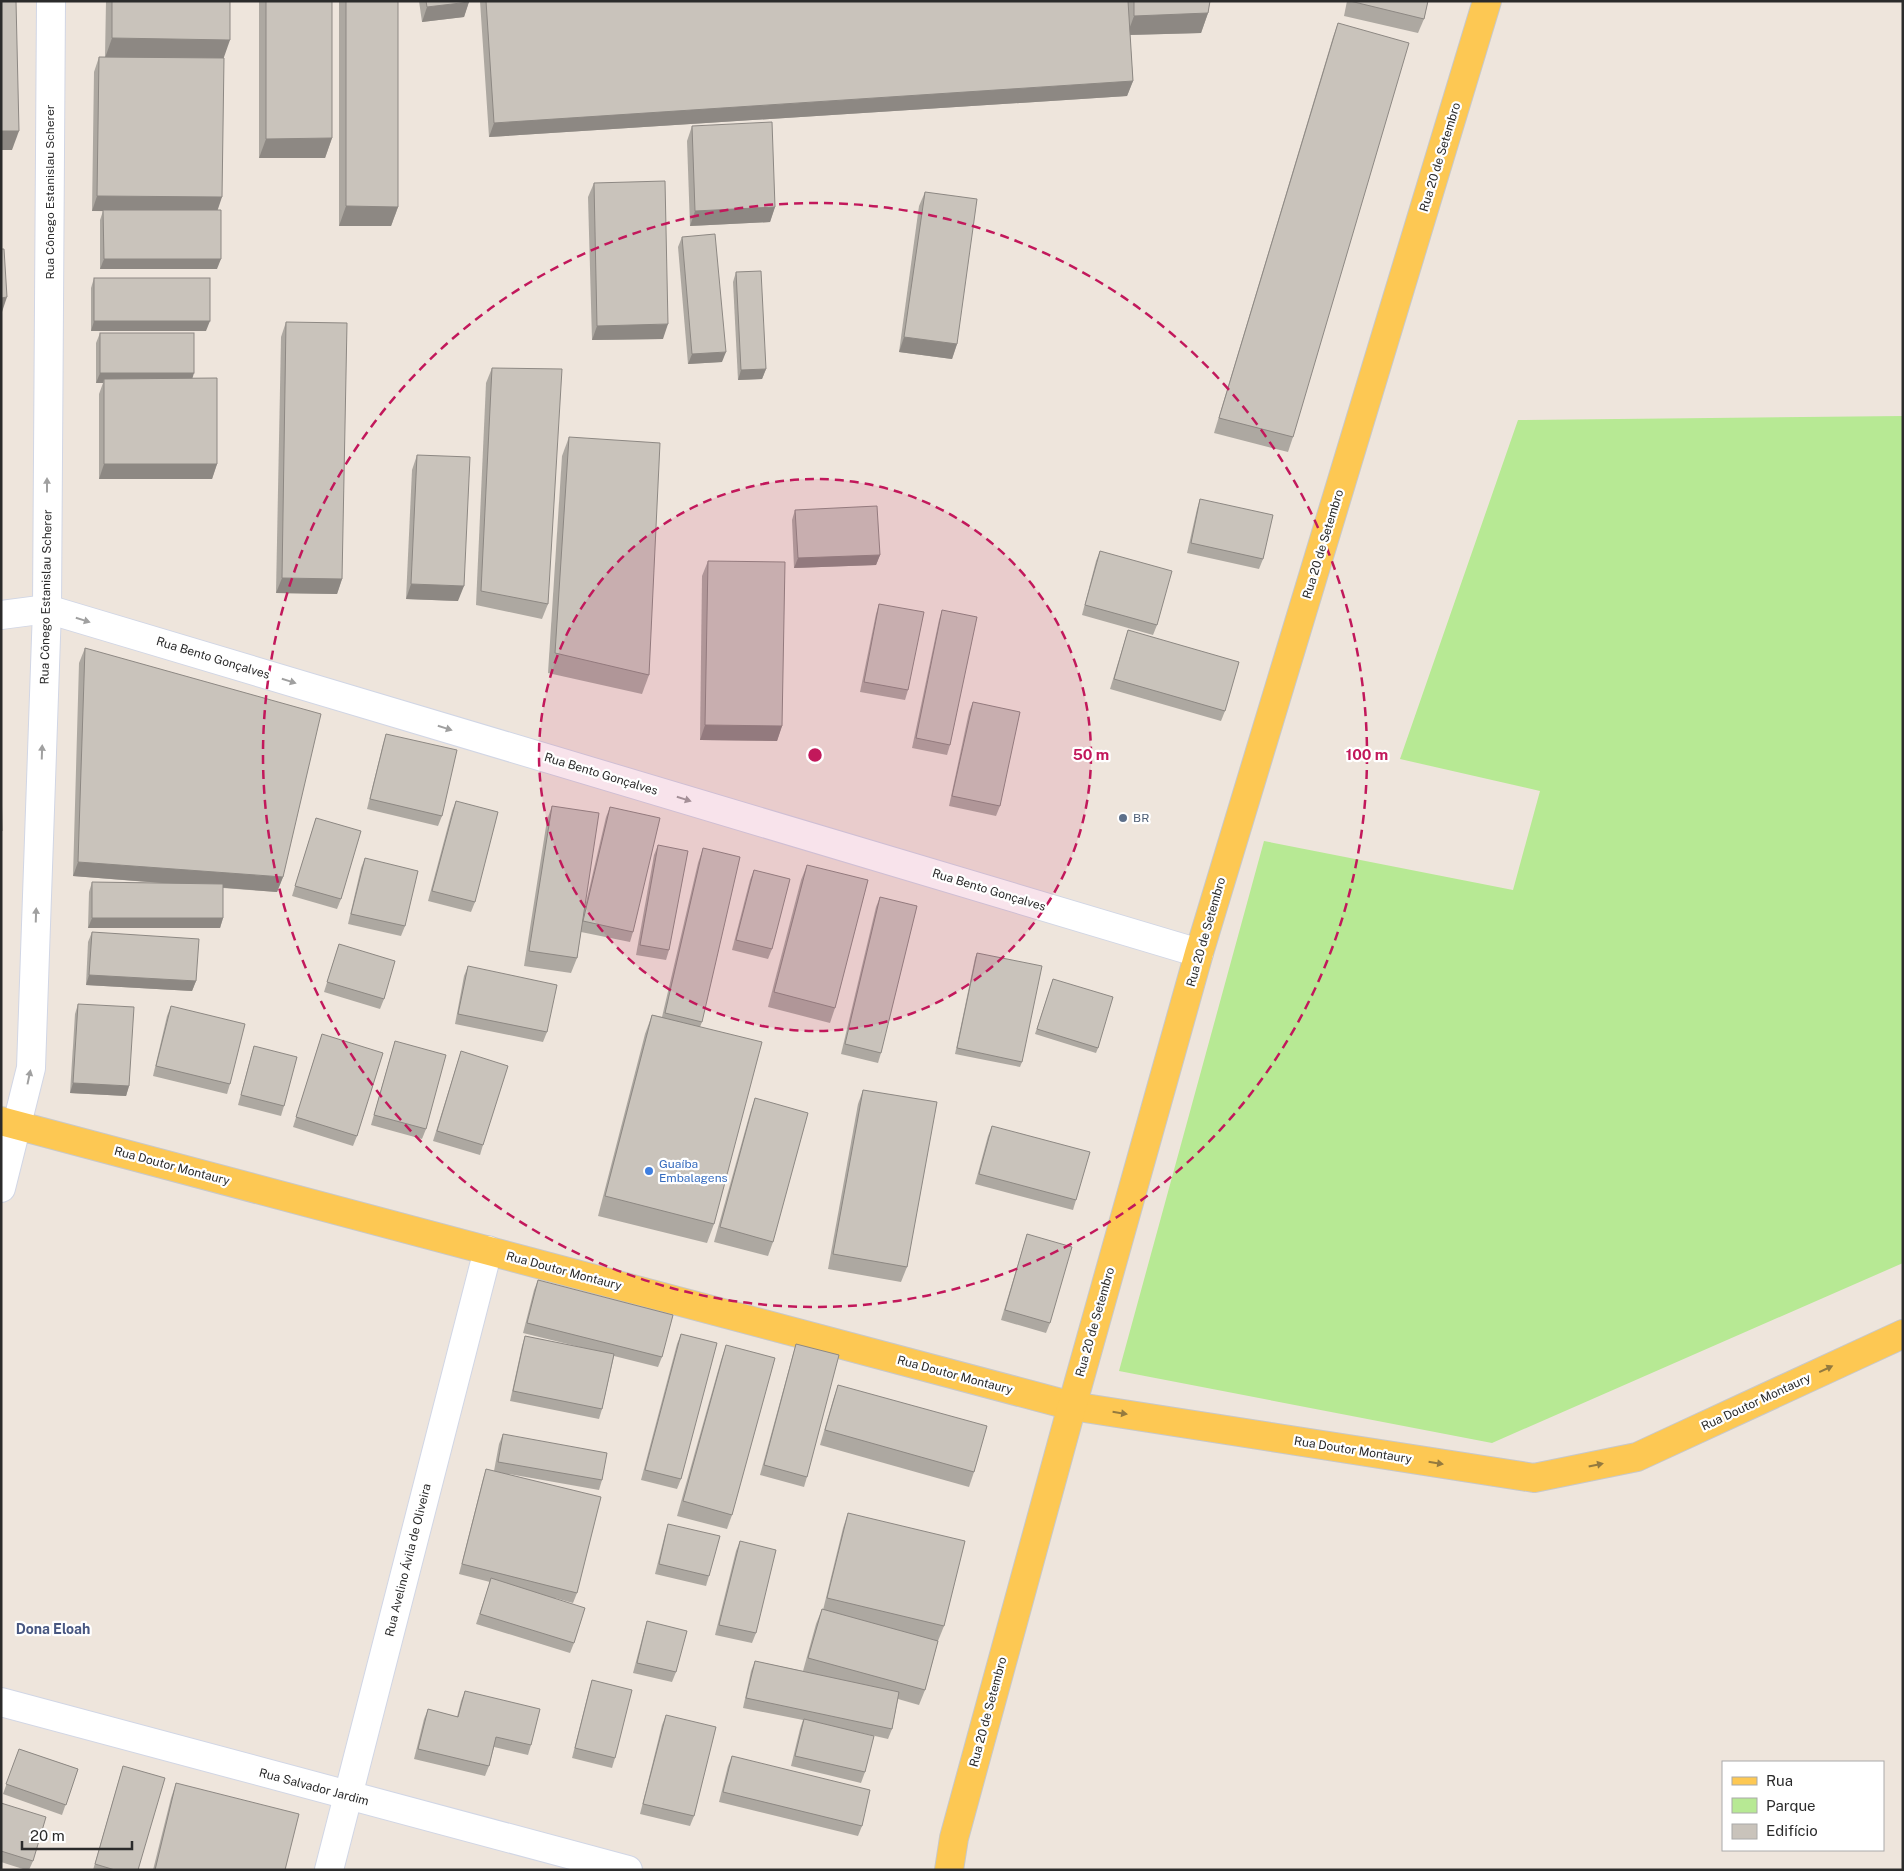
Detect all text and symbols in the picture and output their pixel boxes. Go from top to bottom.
street label: Rua 20 de Setembro [1417,101,1463,213]
street label: Rua Cônego Estanislau Scherer [43,104,57,280]
one-way arrow [44,477,52,493]
street label: Rua 20 de Setembro [1300,488,1346,600]
street label: Rua Cônego Estanislau Scherer [37,509,55,685]
one-way arrow [76,616,91,624]
street label: Rua Bento Gonçalves [155,634,271,682]
one-way arrow [282,678,297,686]
one-way arrow [437,724,452,732]
one-way arrow [38,744,46,760]
centre of rings [806,746,824,764]
text: 50 m [1073,746,1109,763]
text: 100 m [1346,746,1388,763]
street label: Rua Bento Gonçalves [543,750,659,798]
one-way arrow [677,796,692,804]
place label: BR [1133,811,1149,825]
marker: BR [1117,812,1129,824]
street label: Rua Bento Gonçalves [931,866,1047,914]
street label: Rua 20 de Setembro [1184,875,1228,988]
one-way arrow [32,907,40,923]
one-way arrow [25,1069,33,1085]
street label: Rua Doutor Montaury [113,1144,232,1188]
place label: Guaíba Embalagens [659,1157,728,1185]
marker: Guaíba Embalagens [643,1165,655,1177]
street label: Rua Doutor Montaury [505,1249,624,1293]
street label: Rua 20 de Setembro [1073,1265,1117,1378]
street label: Rua Doutor Montaury [896,1353,1015,1397]
one-way arrow [1819,1365,1833,1373]
street label: Rua Doutor Montaury [1699,1370,1813,1434]
one-way arrow [1112,1409,1128,1417]
street label: Rua Doutor Montaury [1293,1434,1413,1466]
one-way arrow [1428,1459,1444,1467]
one-way arrow [1588,1461,1604,1469]
street label: Rua Avelino Ávila de Oliveira [382,1482,434,1638]
district label: Dona Eloah [16,1621,90,1637]
street label: Rua 20 de Setembro [967,1655,1009,1769]
legend [1722,1761,1884,1851]
street label: Rua Salvador Jardim [258,1766,370,1808]
text: Rua [1766,1772,1793,1789]
text: Parque [1766,1797,1816,1814]
scale bar [22,1818,132,1850]
text: Edifício [1766,1822,1818,1839]
text: 20 m [30,1827,65,1844]

